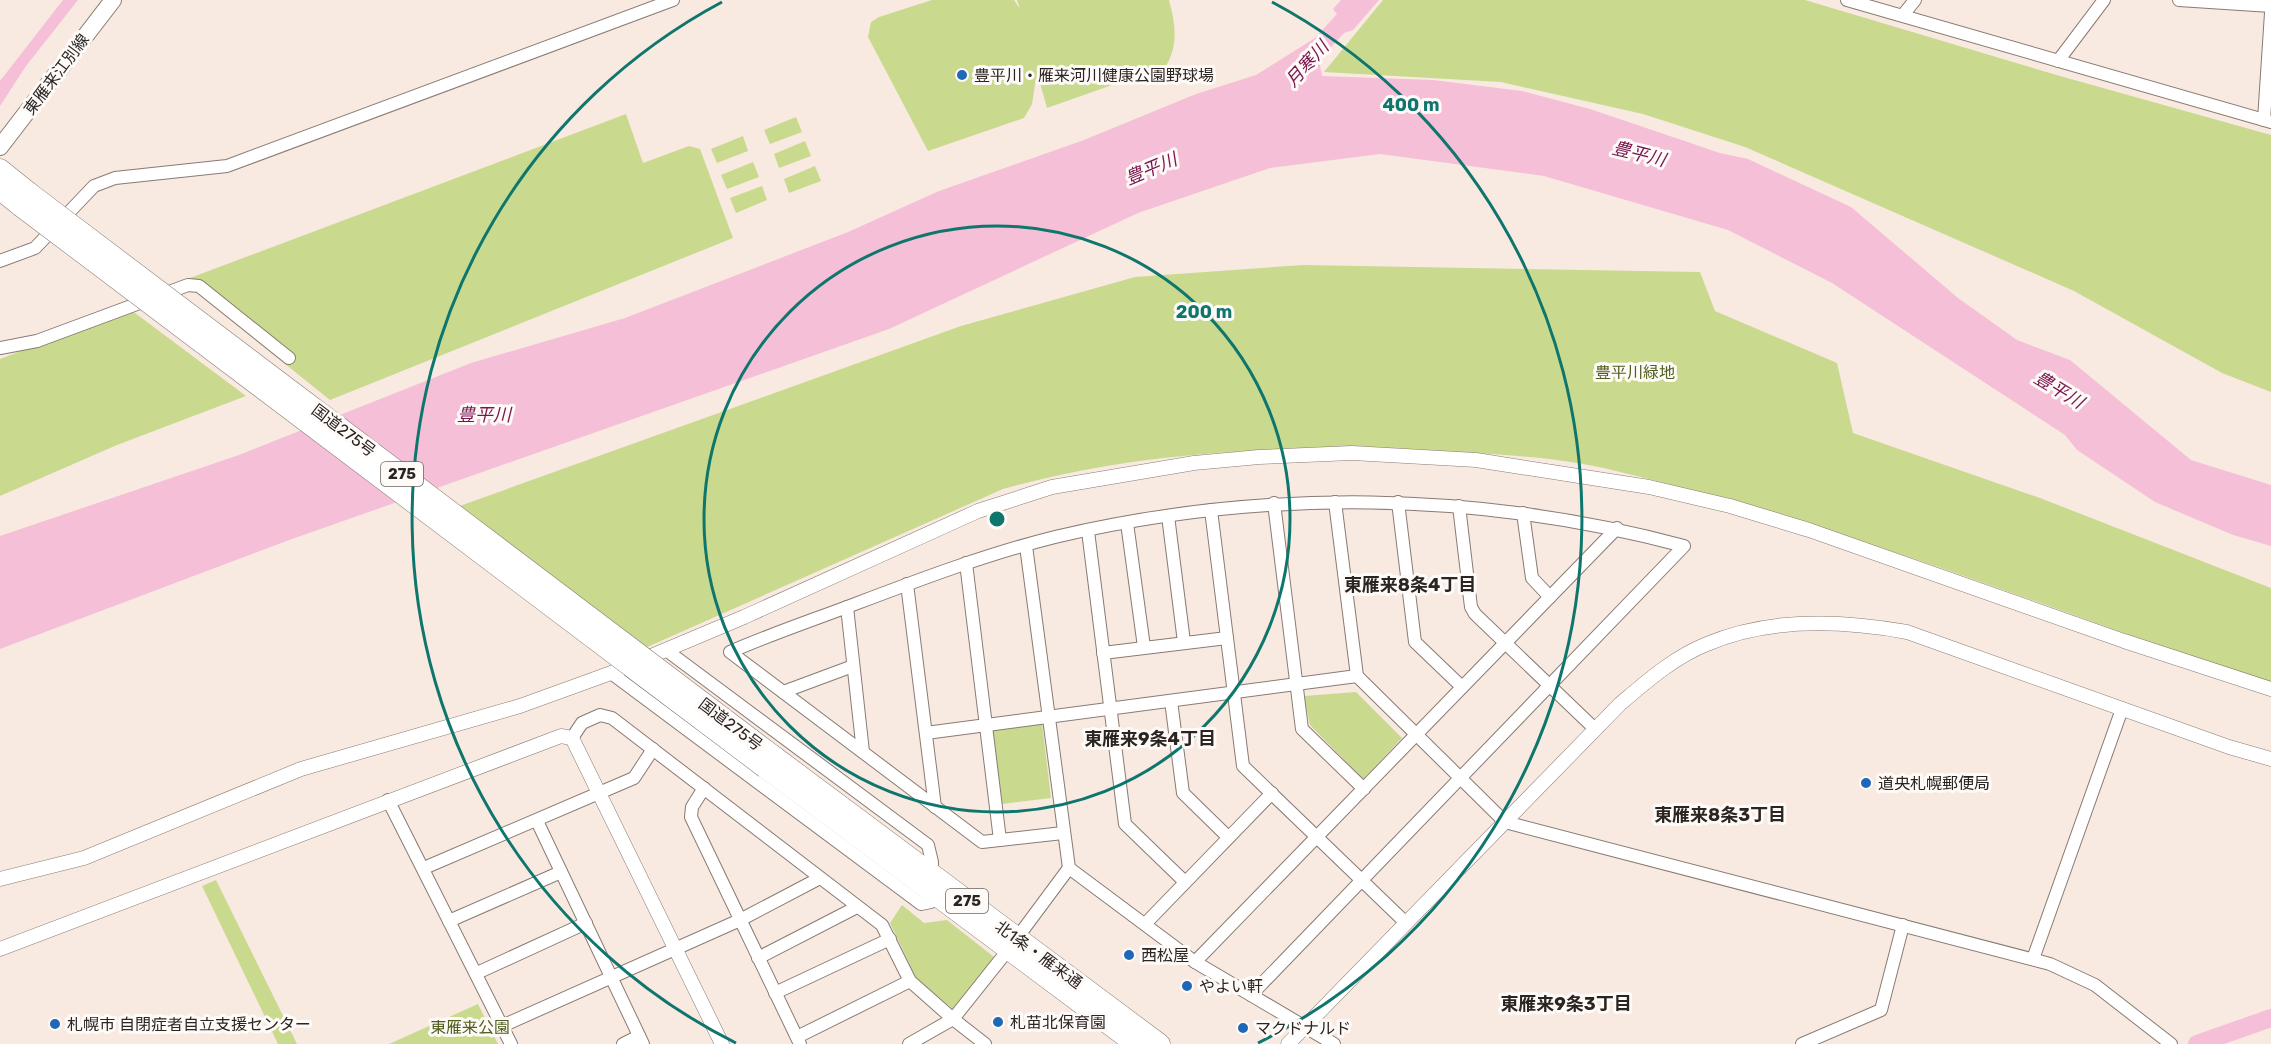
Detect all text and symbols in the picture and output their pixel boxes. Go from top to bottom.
street label: 東雁来江別線 [20,30,93,118]
water label: 月寒川 [1281,35,1335,91]
place label: 豊平川・雁来河川健康公園野球場 [974,66,1214,85]
marker: 豊平川・雁来河川健康公園野球場 [955,68,969,82]
text: 400 m [1382,94,1440,116]
water label: 豊平川 [1610,137,1670,172]
water label: 豊平川 [1122,148,1182,190]
text: 200 m [1176,301,1232,323]
park label: 豊平川緑地 [1595,363,1675,382]
water label: 豊平川 [2030,367,2090,414]
street label: 国道275号 [308,400,379,461]
water label: 豊平川 [457,404,513,426]
road number: 275 [381,462,423,486]
centre of rings [987,509,1007,529]
district label: 東雁来8条4丁目 [1344,574,1476,596]
street label: 国道275号 [695,694,766,755]
district label: 東雁来9条4丁目 [1084,728,1216,750]
place label: 道央札幌郵便局 [1878,774,1990,793]
marker: 道央札幌郵便局 [1859,776,1873,790]
district label: 東雁来8条3丁目 [1654,804,1786,826]
road number: 275 [946,889,988,913]
street label: 北1条・雁来通 [992,916,1086,992]
place label: 西松屋 [1141,946,1189,965]
marker: 西松屋 [1122,948,1136,962]
place label: やよい軒 [1199,977,1263,996]
marker: やよい軒 [1180,979,1194,993]
district label: 東雁来9条3丁目 [1500,993,1632,1015]
place label: 札苗北保育園 [1010,1013,1106,1032]
place label: 札幌市 自閉症者自立支援センター [67,1015,311,1034]
marker: 札苗北保育園 [991,1015,1005,1029]
marker: 札幌市 自閉症者自立支援センター [48,1017,62,1031]
park label: 東雁来公園 [430,1018,510,1037]
place label: マクドナルド [1255,1019,1351,1038]
marker: マクドナルド [1236,1021,1250,1035]

